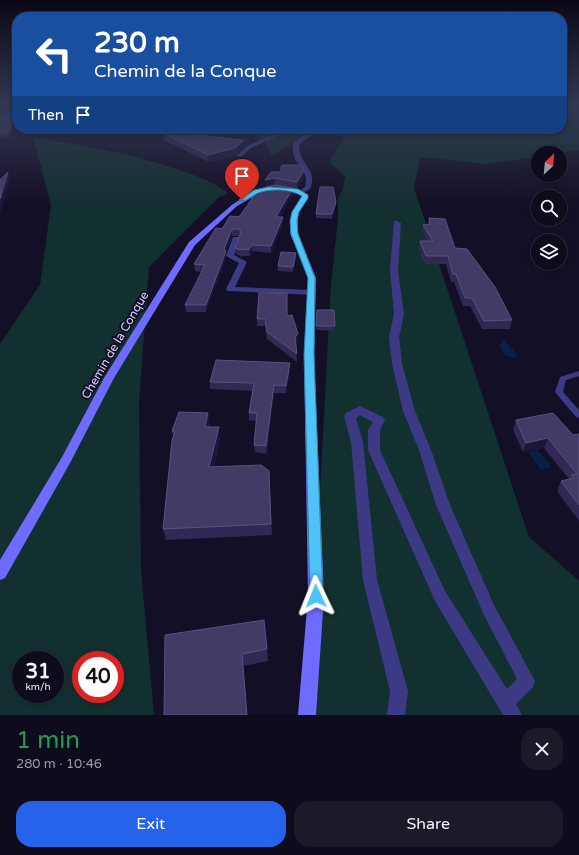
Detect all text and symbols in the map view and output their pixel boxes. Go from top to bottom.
text: 230 m [94,26,180,60]
icon: left [28,28,80,80]
text: Chemin de la Conque [94,60,276,82]
icon: arrive [72,104,94,126]
text: Then [28,106,64,124]
north arrow [531,146,567,182]
map controls [531,146,567,270]
pin [225,159,259,200]
icon: arrive [231,165,253,187]
button: search [531,190,567,226]
button: layers [531,234,567,270]
street label: Chemin de la Conque [79,289,152,401]
position arrow [295,575,337,617]
speed limit sign: 40 [72,651,124,703]
text: 31 [25,660,51,684]
text: km/h [25,681,51,693]
text: 1 min [16,726,80,755]
button: close [521,728,563,770]
text: 280 m · 10:46 [16,756,102,772]
button: Exit [16,801,286,847]
button: Share [294,801,563,847]

